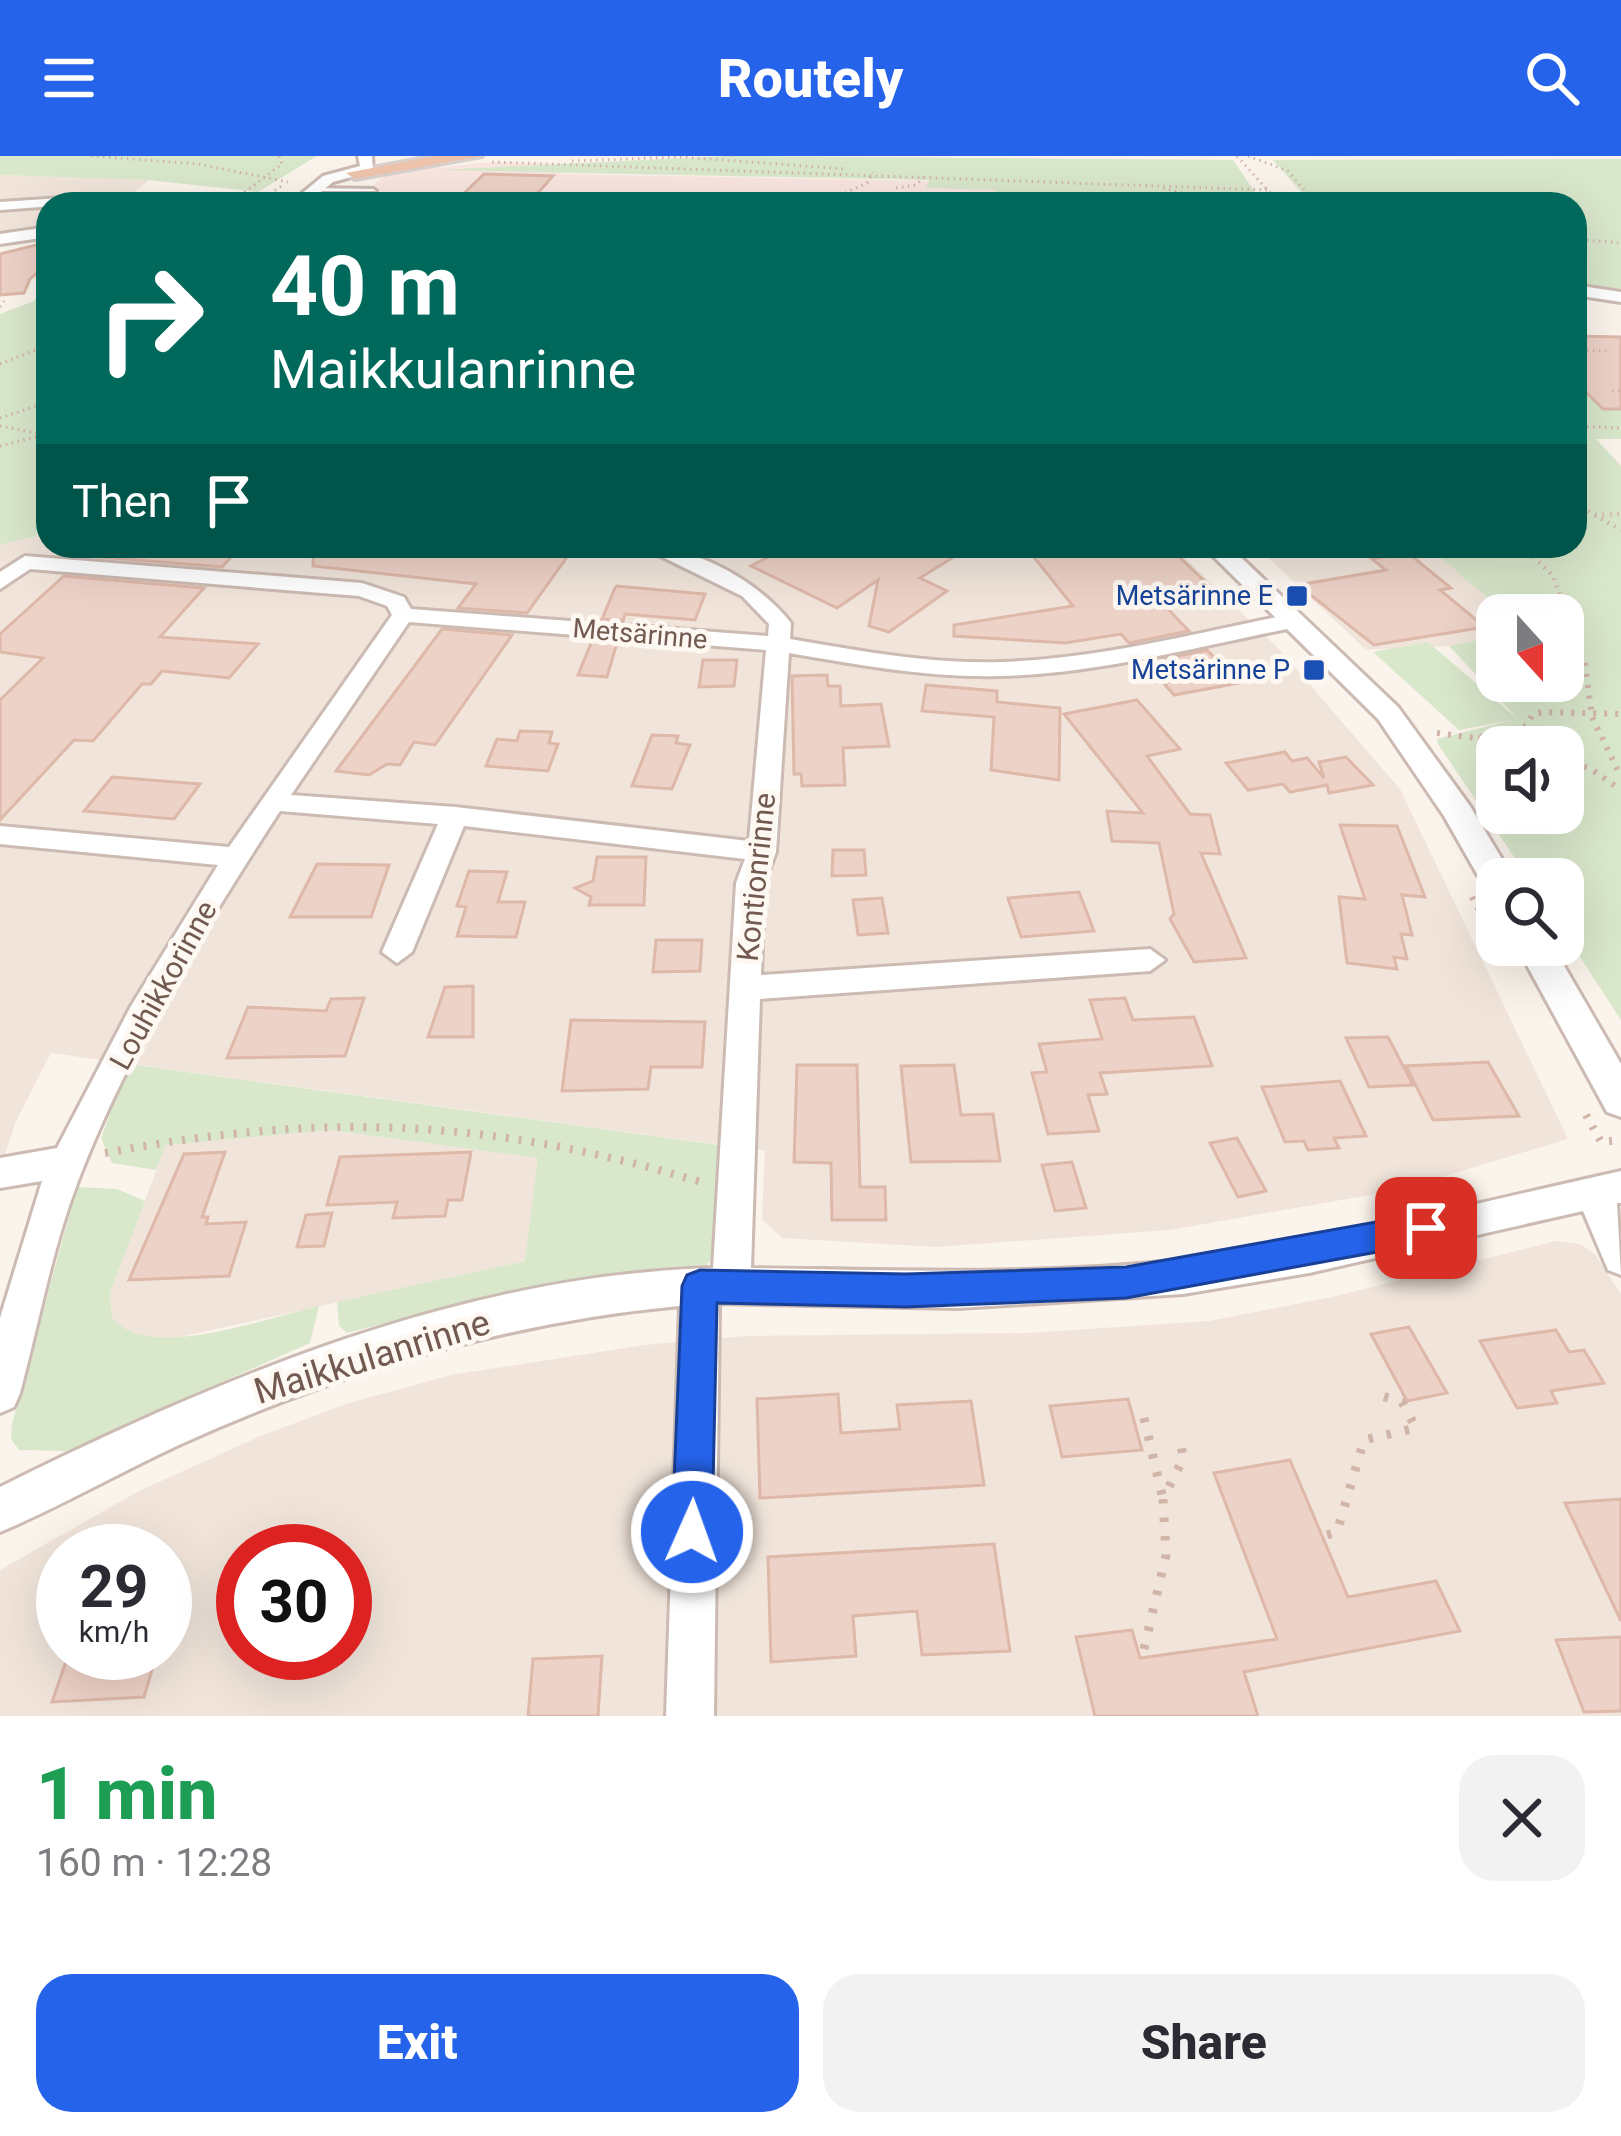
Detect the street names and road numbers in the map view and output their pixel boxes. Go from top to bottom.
street label: Metsärinne [571,612,709,656]
street label: Kontionrinne [730,791,782,963]
street label: Louhikkorinne [102,894,224,1076]
street label: Maikkulanrinne [249,1301,495,1413]

